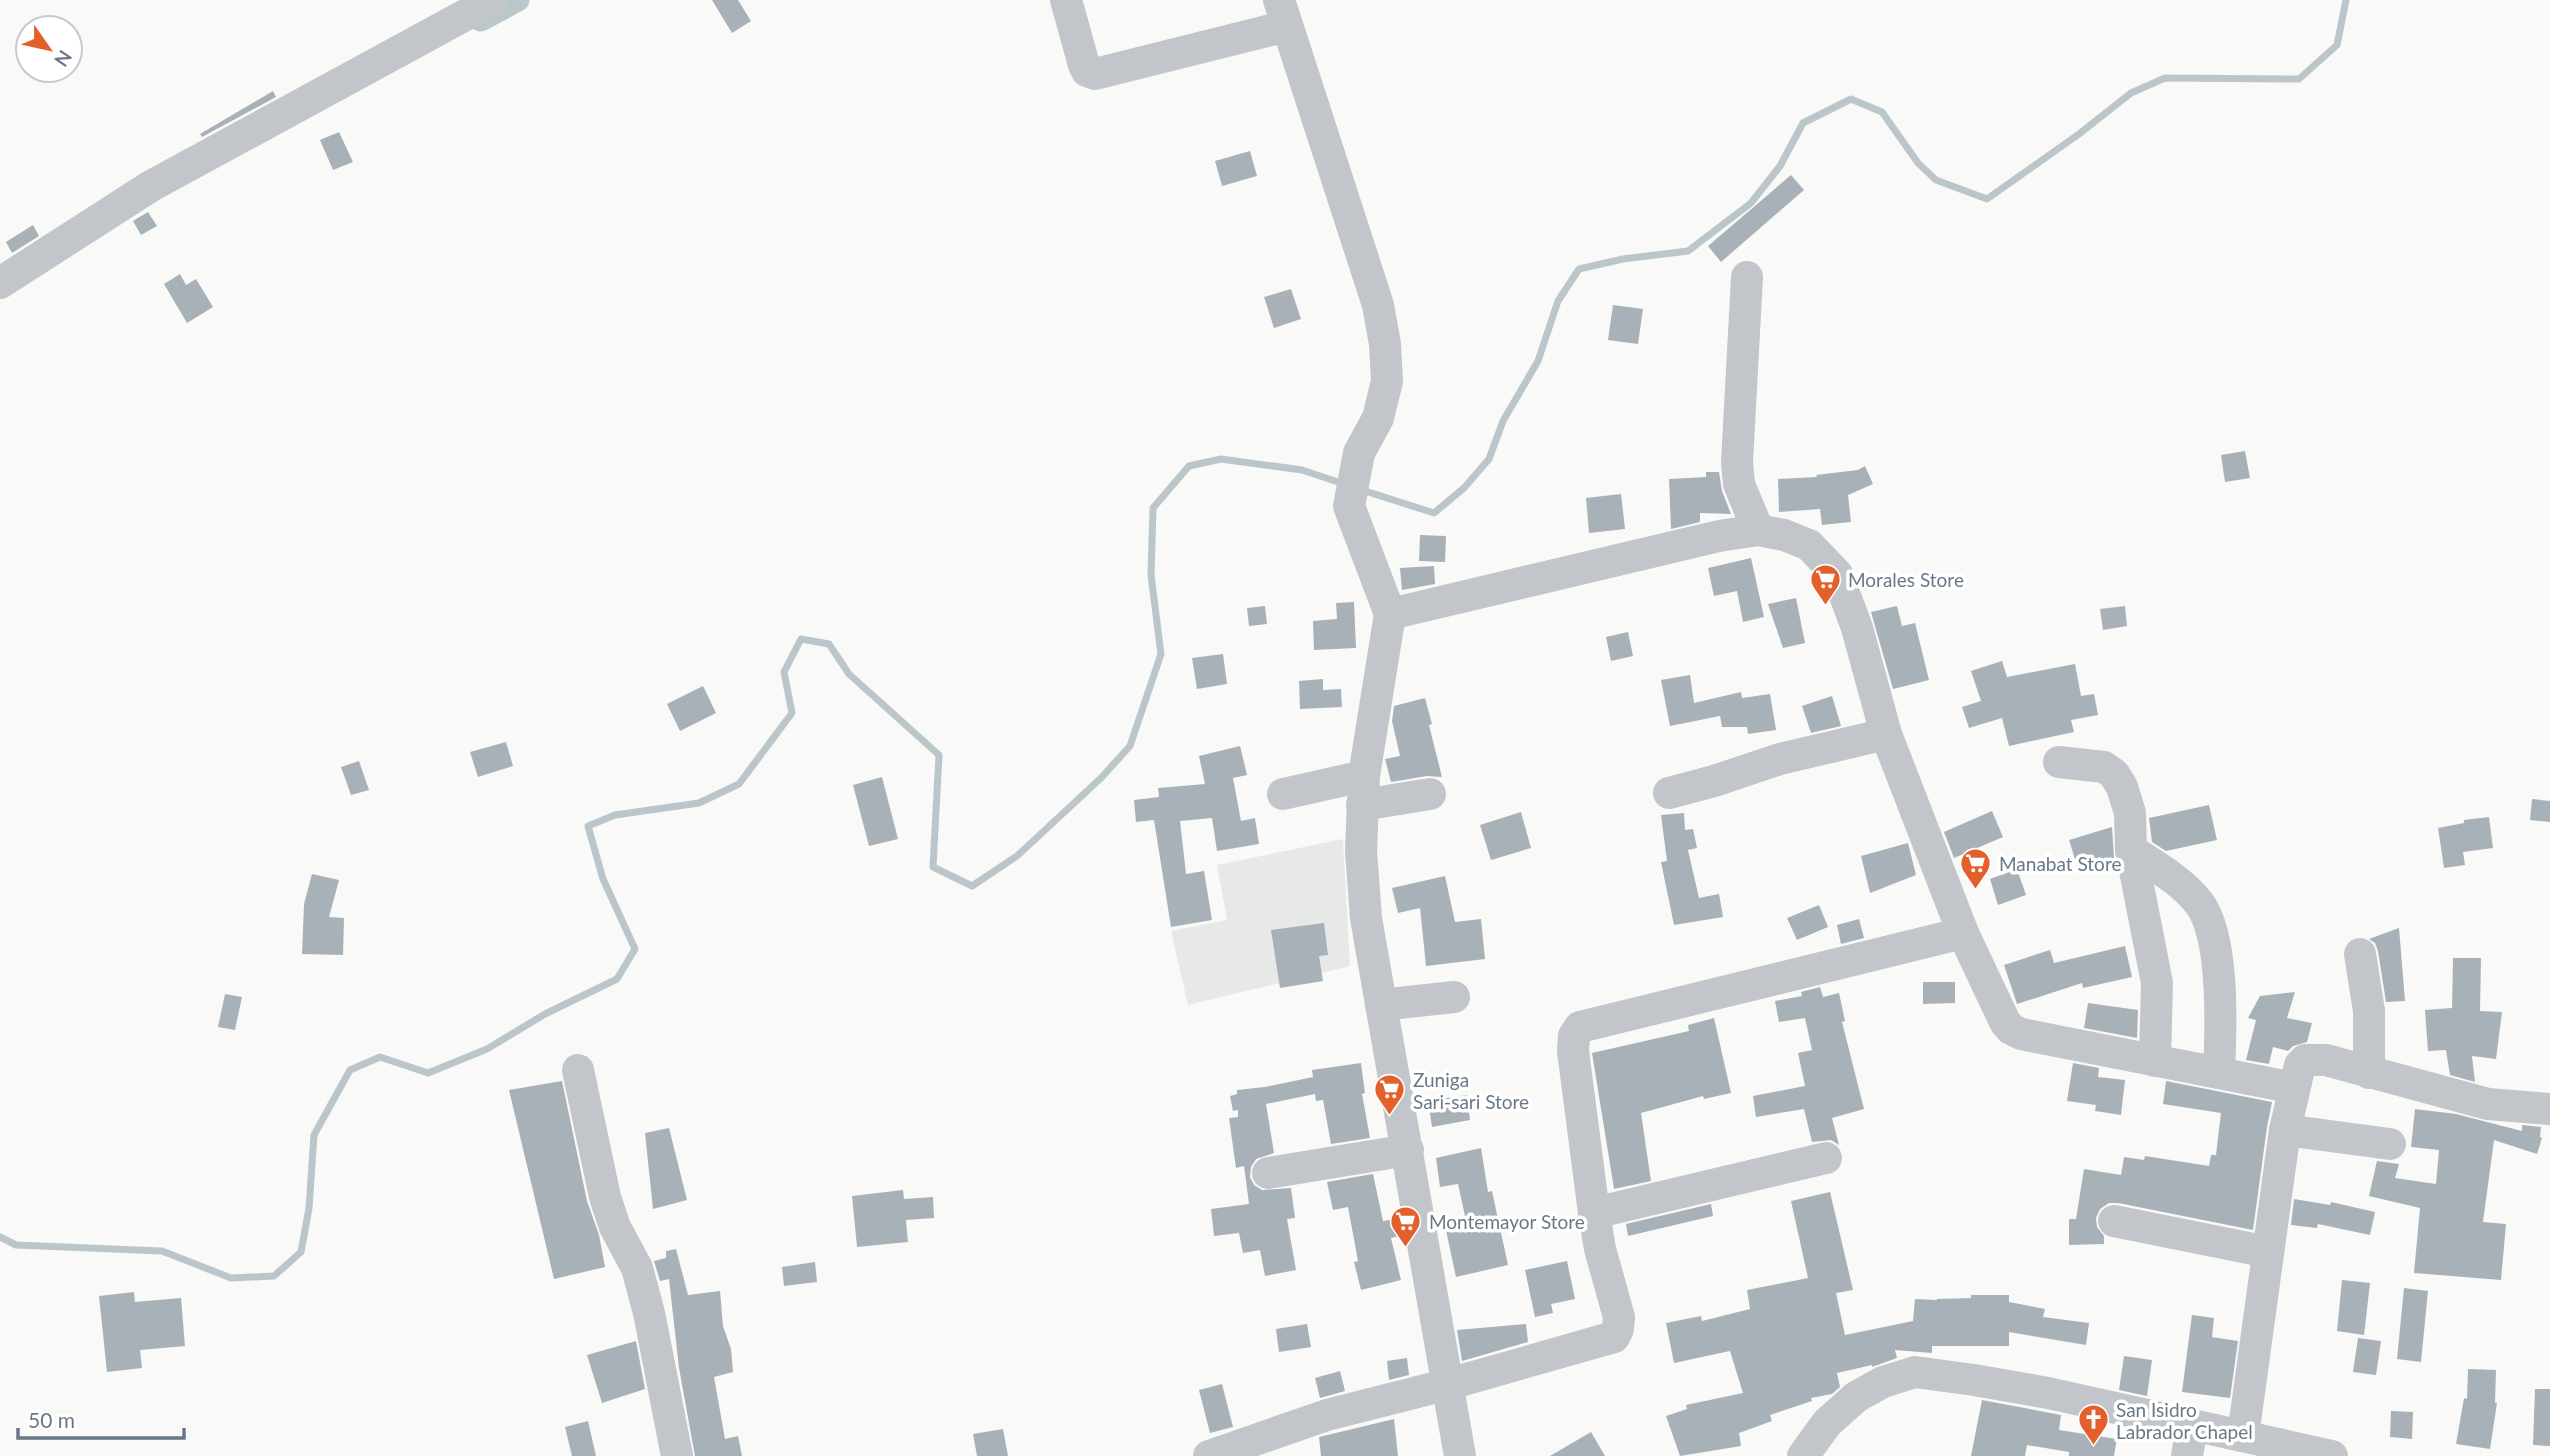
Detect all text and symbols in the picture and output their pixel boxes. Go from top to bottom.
north arrow [14,14,84,84]
text: N [50,46,77,71]
supermarket icon: Morales Store [1808,562,1842,606]
place label: Morales Store [1848,568,1964,591]
supermarket icon: Manabat Store [1959,846,1993,890]
place label: Manabat Store [1999,852,2121,875]
place label: Zuniga Sari-sari Store [1413,1068,1529,1113]
supermarket icon: Zuniga Sari-sari Store [1373,1073,1407,1117]
supermarket icon: Montemayor Store [1389,1204,1423,1248]
place label: Montemayor Store [1429,1210,1585,1233]
scale bar [18,1396,184,1440]
place label: San Isidro Labrador Chapel [2116,1398,2253,1443]
church icon: San Isidro Labrador Chapel [2076,1403,2110,1447]
text: 50 m [28,1407,75,1432]

